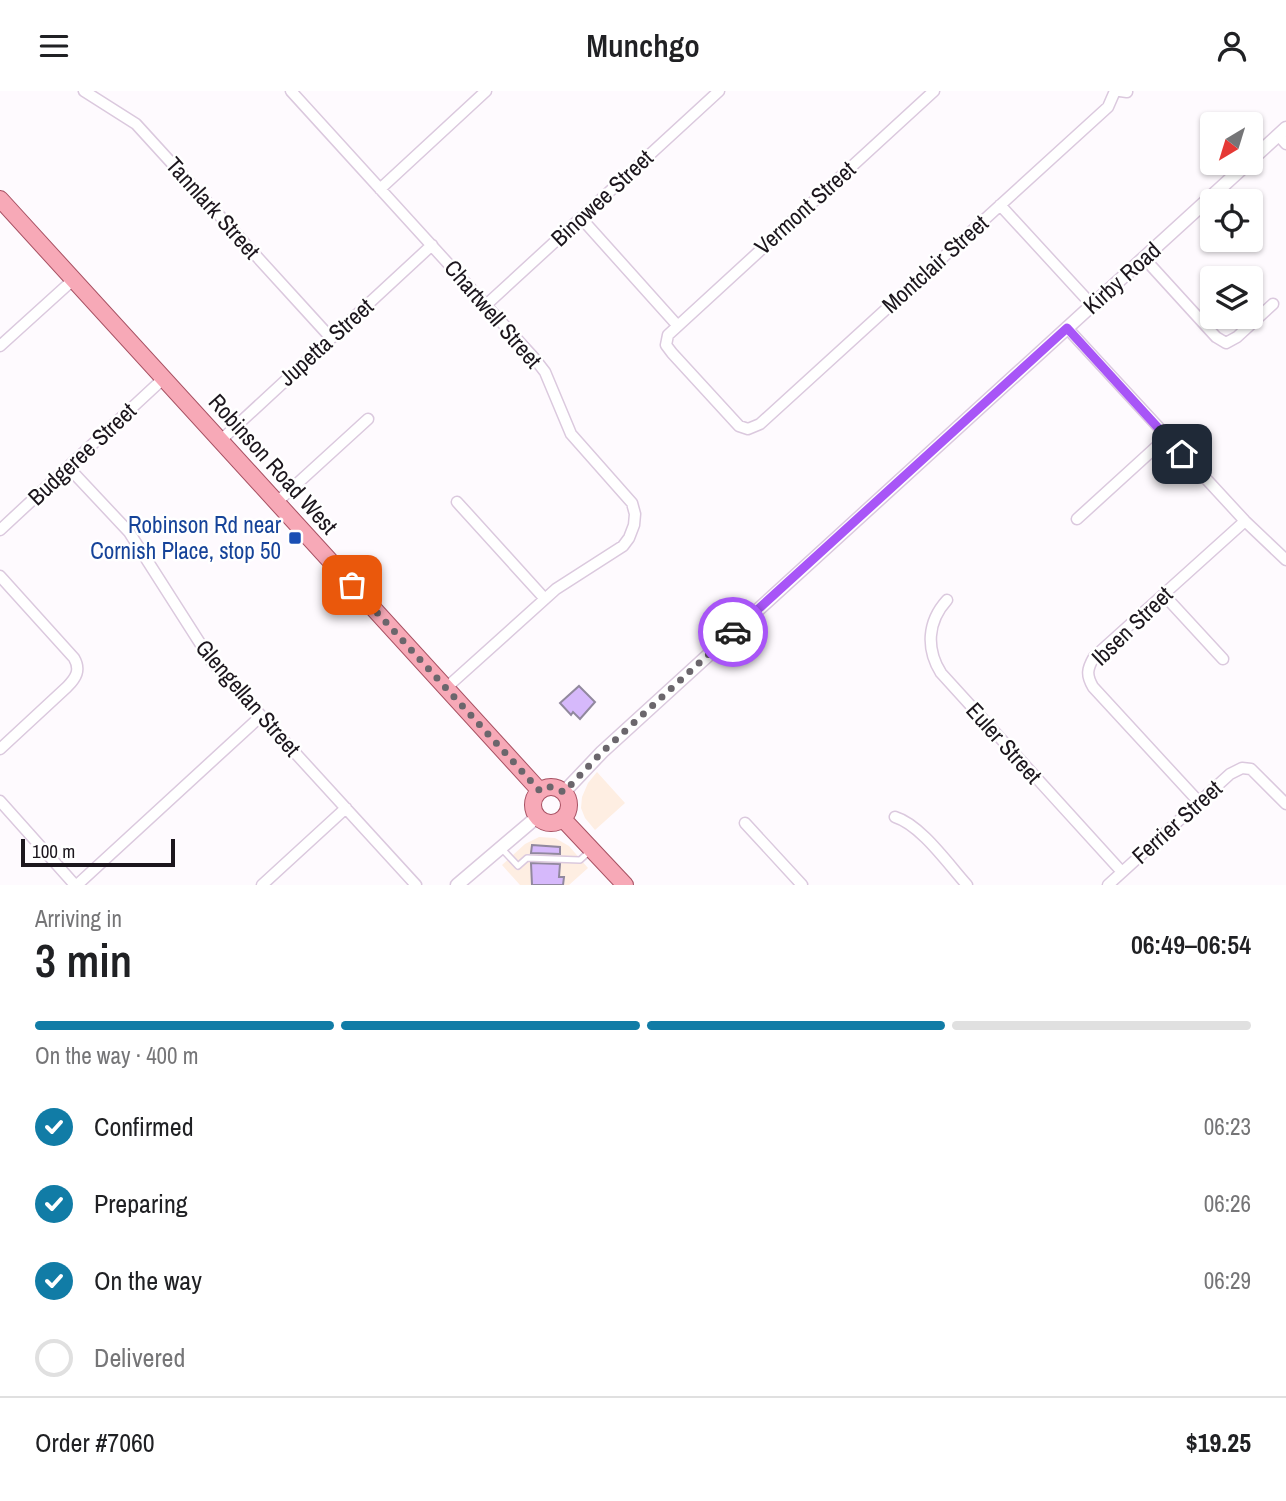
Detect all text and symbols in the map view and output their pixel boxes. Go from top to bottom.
text: Munchgo [586,24,700,67]
icon: menu [35,27,73,65]
icon: person [1213,27,1251,65]
north arrow [1200,112,1264,175]
map controls [1200,112,1263,329]
street label: Binowee Street [544,142,659,253]
street label: Tannlark Street [159,150,267,265]
street label: Vermont Street [748,154,862,261]
button: locate [1200,189,1263,252]
street label: Montclair Street [875,208,995,320]
street label: Kirby Road [1076,235,1167,321]
street label: Chartwell Street [438,253,549,374]
button: layers [1200,266,1263,329]
street label: Jupetta Street [272,291,380,392]
street label: Robinson Road West [202,387,345,541]
street label: Budgeree Street [21,395,142,512]
pin [1152,424,1212,484]
icon: home [1163,435,1201,473]
place label: Robinson Rd near Cornish Place, stop 50 [90,509,282,566]
marker: Robinson Rd near Cornish Place, stop 50 [287,530,303,546]
pin [322,555,382,615]
icon: bag [333,566,371,604]
street label: Ibsen Street [1084,579,1179,672]
courier [698,597,768,667]
icon: car [714,613,752,651]
street label: Glengellan Street [189,633,308,763]
street label: Euler Street [960,695,1049,790]
street label: Ferrier Street [1125,773,1228,870]
scale bar [21,836,175,868]
text: 100 m [32,838,75,864]
text: Arriving in [35,903,122,934]
text: 06:49–06:54 [1131,927,1251,962]
text: 3 min [35,929,132,991]
text: On the way · 400 m [35,1040,199,1071]
icon: check [35,1108,73,1146]
text: Confirmed [94,1109,194,1144]
text: 06:23 [1204,1111,1251,1142]
icon: check [35,1185,73,1223]
text: Preparing [94,1186,188,1221]
text: 06:26 [1204,1188,1251,1219]
icon: check [35,1262,73,1300]
text: On the way [94,1263,202,1298]
text: 06:29 [1204,1265,1251,1296]
text: Delivered [94,1340,185,1375]
text: Order #7060 [35,1425,155,1460]
text: $19.25 [1186,1425,1251,1460]

